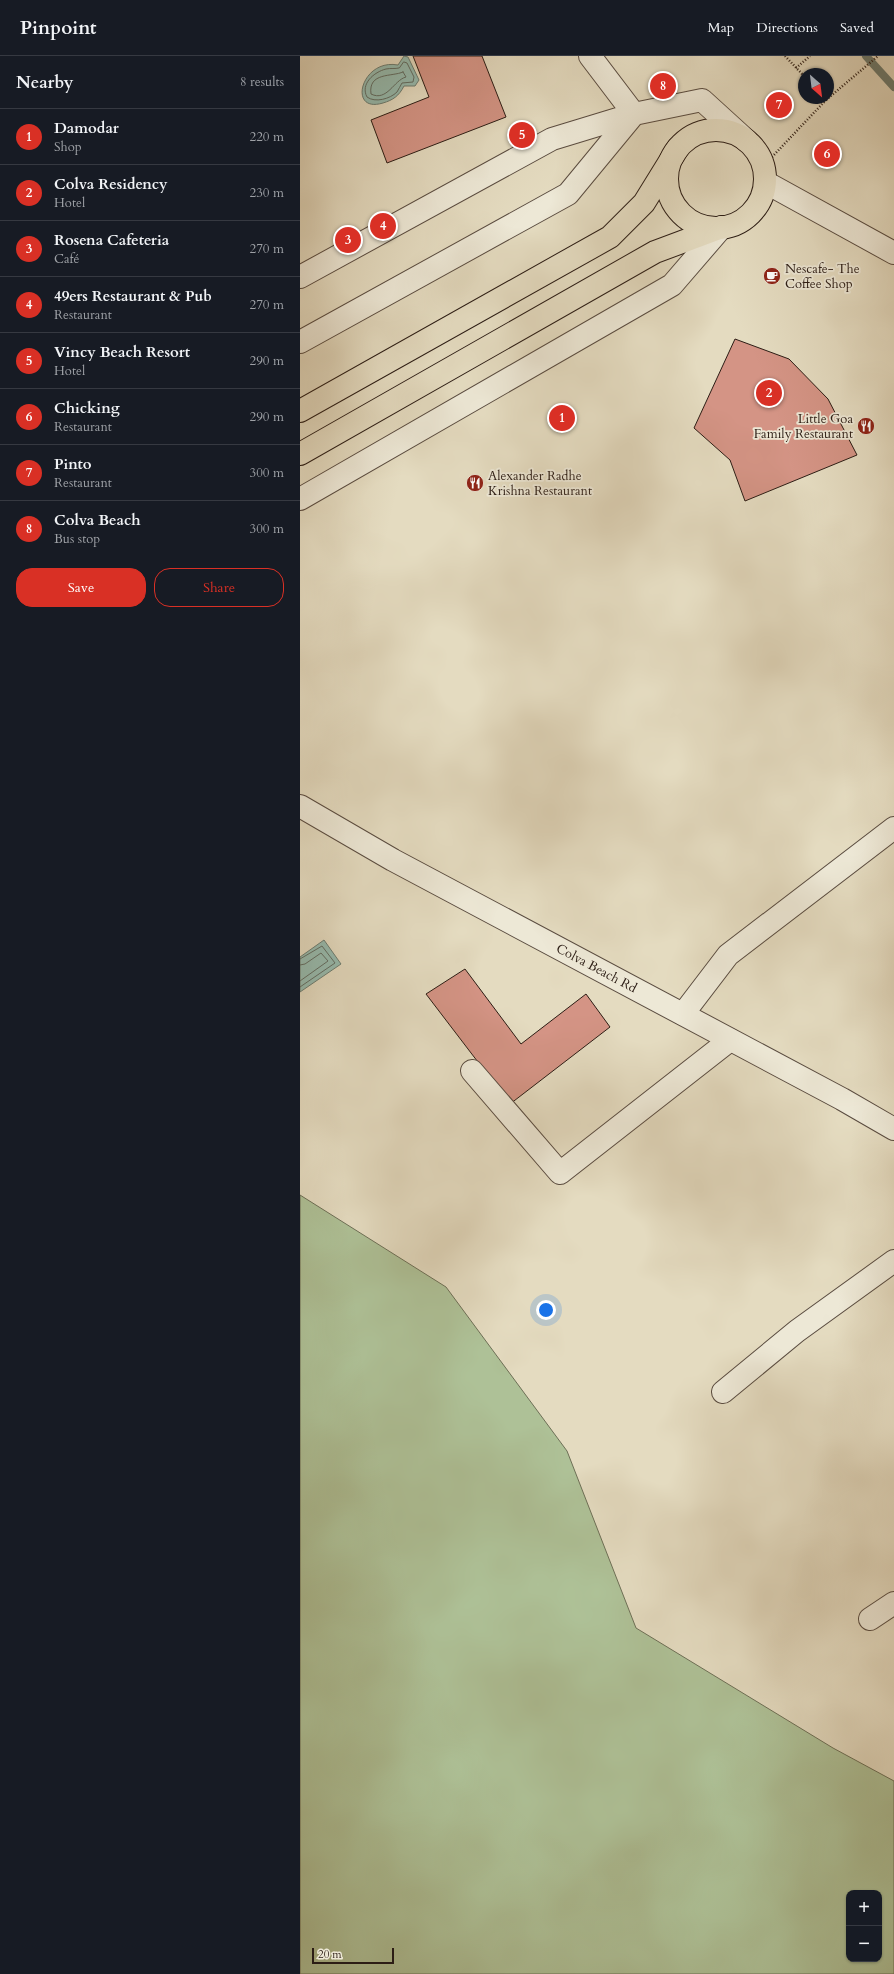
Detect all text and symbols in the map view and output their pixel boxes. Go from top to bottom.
text: Pinpoint [20,15,97,41]
text: Map [708,18,734,37]
text: Directions [756,18,818,37]
text: Saved [840,18,874,37]
north arrow [798,68,834,104]
text: Nearby [16,71,73,94]
pin: 8 [650,71,676,101]
text: 8 results [240,73,284,91]
pin: 7 [766,90,792,120]
text: Damodar [54,118,119,138]
pin: 5 [509,120,535,150]
text: 1 [26,128,32,146]
text: 220 m [250,128,284,146]
text: Shop [54,138,82,156]
pin: 6 [814,139,840,169]
text: Colva Residency [54,174,168,194]
text: 2 [26,184,32,202]
text: 230 m [250,184,284,202]
text: Hotel [54,194,85,212]
pin: 4 [370,211,396,241]
pin: 3 [335,225,361,255]
text: Rosena Cafeteria [54,230,169,250]
text: 3 [26,240,32,258]
text: 270 m [250,240,284,258]
text: Café [54,250,79,268]
place label: Nescafe- The Coffee Shop [785,260,860,293]
cafe icon: Nescafe- The Coffee Shop [762,266,782,286]
text: 49ers Restaurant & Pub [54,286,212,306]
text: 4 [26,296,32,314]
text: 270 m [250,296,284,314]
text: Restaurant [54,306,112,324]
text: Vincy Beach Resort [54,342,190,362]
text: 5 [26,352,32,370]
text: 290 m [250,352,284,370]
text: Hotel [54,362,85,380]
pin: 2 [756,378,782,408]
text: Chicking [54,398,120,418]
pin: 1 [549,403,575,433]
text: 6 [26,408,32,426]
text: 290 m [250,408,284,426]
place label: Little Goa Family Restaurant [754,410,853,443]
restaurant icon: Little Goa Family Restaurant [856,416,876,436]
text: Restaurant [54,418,112,436]
text: Pinto [54,454,91,474]
text: 7 [26,464,32,482]
text: 300 m [250,464,284,482]
place label: Alexander Radhe Krishna Restaurant [488,467,592,500]
restaurant icon: Alexander Radhe Krishna Restaurant [465,473,485,493]
text: Restaurant [54,474,112,492]
text: Colva Beach [54,510,141,530]
text: 8 [26,520,32,538]
text: 300 m [250,520,284,538]
text: Bus stop [54,530,100,548]
button: Save [16,568,146,607]
button: Share [154,568,284,607]
street label: Colva Beach Rd [553,939,640,997]
your location [536,1300,556,1320]
map controls [846,1890,882,1962]
button: + [846,1890,882,1926]
button: − [846,1926,882,1962]
scale bar [312,1946,394,1965]
text: 20 m [318,1947,342,1962]

